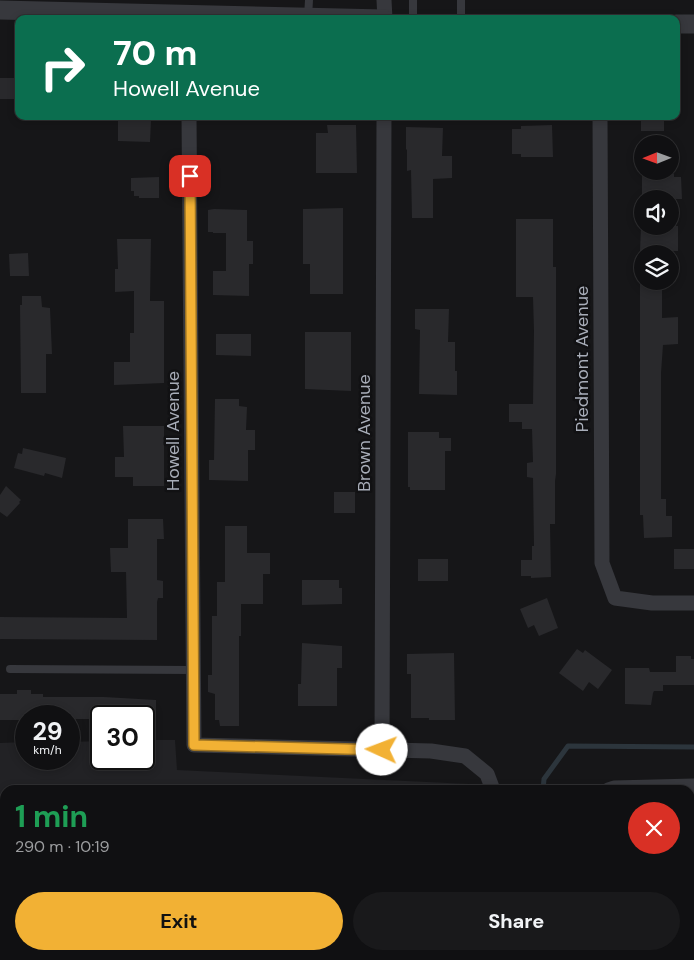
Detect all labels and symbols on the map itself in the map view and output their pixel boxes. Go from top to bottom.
north arrow [634,135,679,180]
pin [169,155,211,197]
street label: Piedmont Avenue [570,286,594,432]
street label: Howell Avenue [161,371,185,491]
street label: Brown Avenue [352,374,376,492]
speed limit sign: 30 [90,705,155,770]
position arrow [355,723,407,775]

